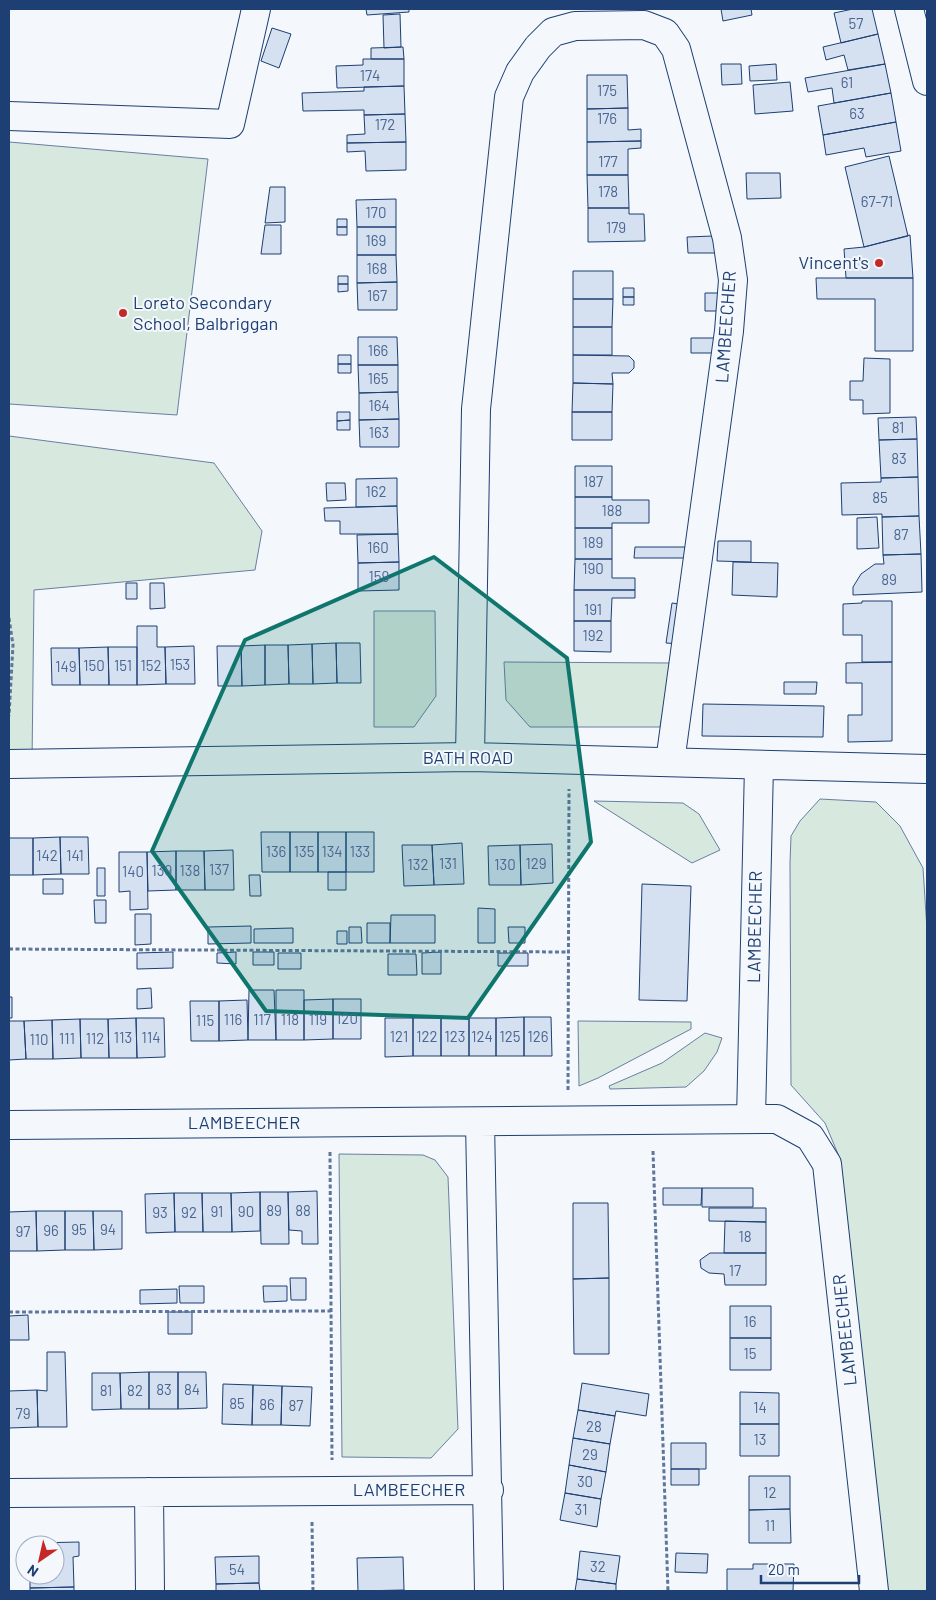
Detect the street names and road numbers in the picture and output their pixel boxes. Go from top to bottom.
street label: LAMBEECHER [710,270,740,384]
street label: BATH ROAD [423,746,513,768]
street label: LAMBEECHER [742,871,766,983]
street label: LAMBEECHER [188,1111,300,1133]
street label: LAMBEECHER [827,1273,861,1387]
street label: LAMBEECHER [353,1478,465,1500]

